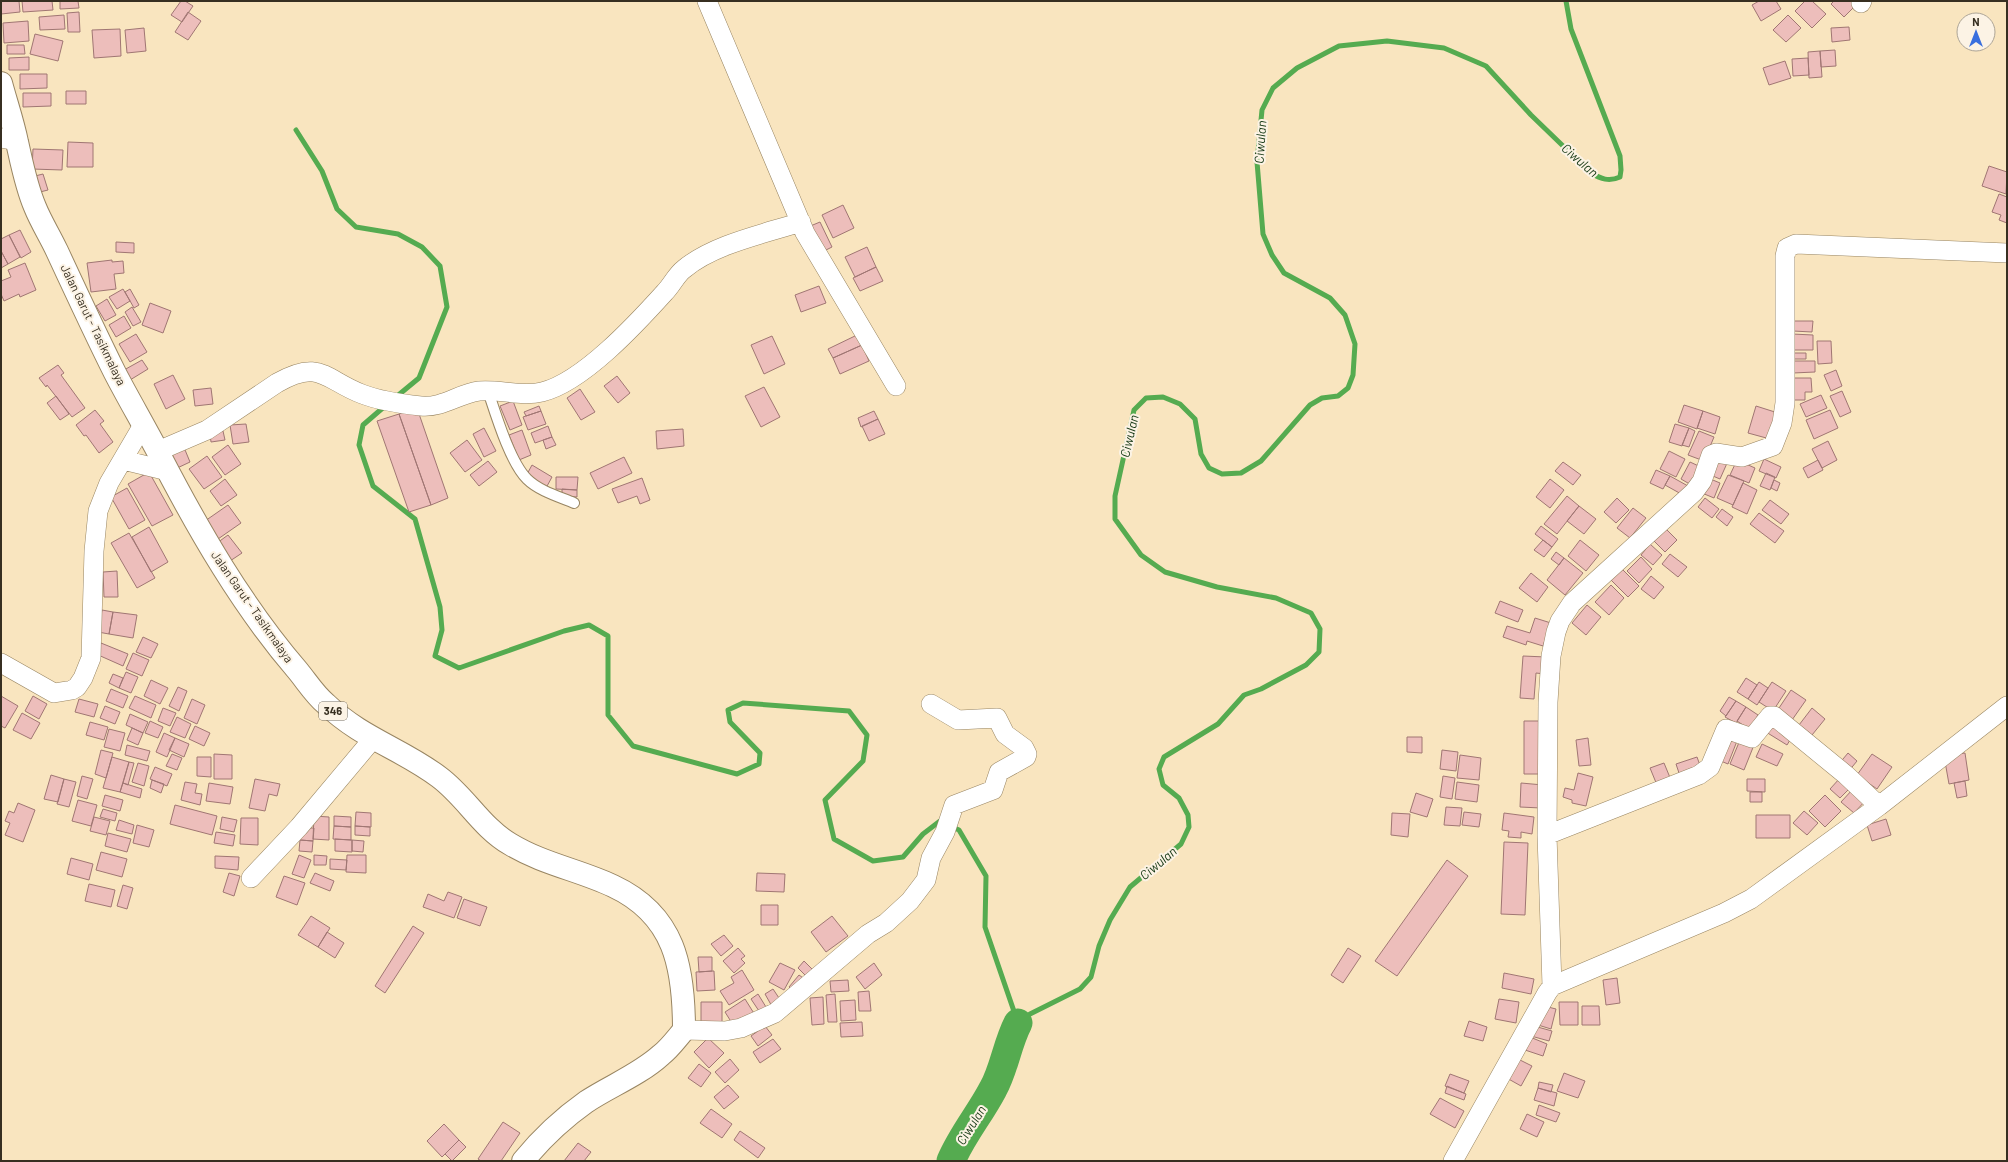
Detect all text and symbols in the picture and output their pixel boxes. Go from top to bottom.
north arrow [1956,12,1996,52]
text: N [1972,15,1980,28]
water label: Ciwulan [1251,120,1270,164]
water label: Ciwulan [1558,140,1602,180]
street label: Jalan Garut - Tasikmalaya [58,262,129,387]
water label: Ciwulan [1116,413,1142,459]
street label: Jalan Garut - Tasikmalaya [209,548,297,665]
road number: 346 [319,702,347,720]
water label: Ciwulan [1136,843,1180,883]
water label: Ciwulan [953,1102,989,1148]

